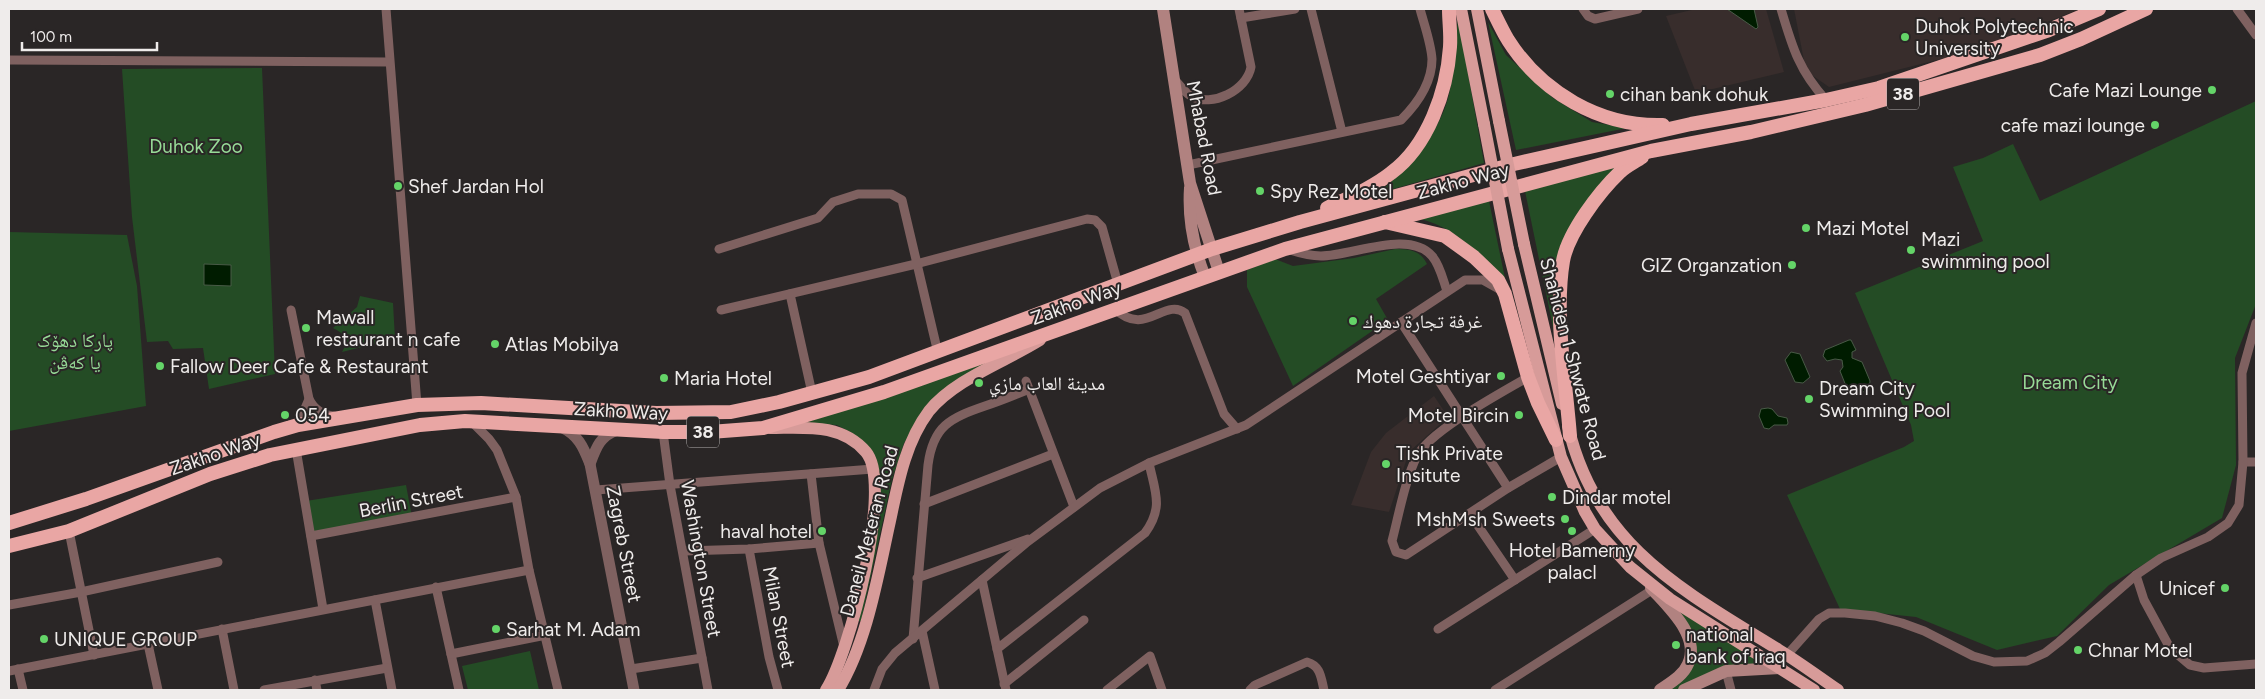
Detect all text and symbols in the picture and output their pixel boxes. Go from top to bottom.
place label: Duhok Polytechnic University [1915,15,2074,60]
scale bar [22,20,158,52]
text: 100 m [30,28,72,46]
marker: Duhok Polytechnic University [1899,31,1911,43]
street label: Mhabad Road [1182,78,1226,198]
road number: 38 [1887,78,1919,110]
place label: Cafe Mazi Lounge [2049,79,2202,102]
place label: cihan bank dohuk [1620,83,1769,106]
marker: Cafe Mazi Lounge [2206,84,2218,96]
marker: cihan bank dohuk [1604,88,1616,100]
place label: cafe mazi lounge [2001,114,2145,137]
marker: cafe mazi lounge [2149,119,2161,131]
park label: Duhok Zoo [149,135,243,158]
street label: Zakho Way [1414,158,1512,204]
place label: Shef Jardan Hol [408,175,544,198]
marker: Shef Jardan Hol [392,180,404,192]
place label: Spy Rez Motel [1270,180,1392,203]
marker: Spy Rez Motel [1254,185,1266,197]
place label: Mazi Motel [1816,217,1909,240]
marker: Mazi Motel [1800,222,1812,234]
place label: Mazi swimming pool [1921,228,2050,273]
marker: Mazi swimming pool [1905,244,1917,256]
place label: GIZ Organzation [1641,254,1782,277]
street label: Shahiden 1 Shwate Road [1535,255,1611,463]
marker: GIZ Organzation [1786,259,1798,271]
street label: Zakho Way [1028,276,1124,330]
place label: Mawall restaurant n cafe [316,306,460,351]
place label: غرفة تجارة دهوك [1363,310,1483,333]
marker: غرفة تجارة دهوك [1347,315,1359,327]
marker: Mawall restaurant n cafe [300,322,312,334]
park label: پاركا دهۆک يا كەڤن [37,329,113,374]
place label: Atlas Mobilya [505,333,619,356]
marker: Atlas Mobilya [489,338,501,350]
place label: Fallow Deer Cafe & Restaurant [170,355,428,378]
marker: Fallow Deer Cafe & Restaurant [154,360,166,372]
place label: Motel Geshtiyar [1356,365,1492,388]
place label: Maria Hotel [674,367,772,390]
marker: Motel Geshtiyar [1495,370,1507,382]
park label: Dream City [2022,371,2118,394]
marker: Maria Hotel [658,372,670,384]
place label: مدينة العاب مازي [989,372,1105,398]
marker: مدينة العاب مازي [973,377,985,389]
place label: Dream City Swimming Pool [1819,377,1950,422]
marker: Dream City Swimming Pool [1803,393,1815,405]
street label: Zakho Way [573,397,669,425]
place label: 054 [295,404,330,427]
place label: Motel Bircin [1408,404,1509,427]
marker: 054 [279,409,291,421]
marker: Motel Bircin [1513,409,1525,421]
road number: 38 [687,417,719,448]
street label: Zakho Way [167,428,263,480]
place label: Tishk Private Insitute [1396,442,1503,487]
street label: Daneil Meteran Road [835,443,903,619]
marker: Tishk Private Insitute [1380,458,1392,470]
street label: Washington Street [676,478,726,640]
street label: Berlin Street [357,480,465,522]
street label: Zagreb Street [601,483,647,605]
place label: Dindar motel [1562,486,1671,509]
marker: Dindar motel [1546,491,1558,503]
place label: MshMsh Sweets [1416,508,1555,531]
marker: MshMsh Sweets [1559,513,1571,525]
place label: haval hotel [720,520,812,543]
marker: haval hotel [816,525,828,537]
marker: Hotel Bamerny palacl [1566,525,1578,537]
place label: Hotel Bamerny palacl [1509,539,1635,584]
street label: Milan Street [758,564,800,670]
place label: Unicef [2159,577,2215,600]
marker: Unicef [2219,582,2231,594]
place label: Sarhat M. Adam [506,618,640,641]
marker: Sarhat M. Adam [490,623,502,635]
place label: national bank of iraq [1686,623,1786,668]
place label: UNIQUE GROUP [54,628,197,651]
marker: UNIQUE GROUP [38,633,50,645]
marker: national bank of iraq [1670,639,1682,651]
place label: Chnar Motel [2088,639,2193,662]
marker: Chnar Motel [2072,644,2084,656]

